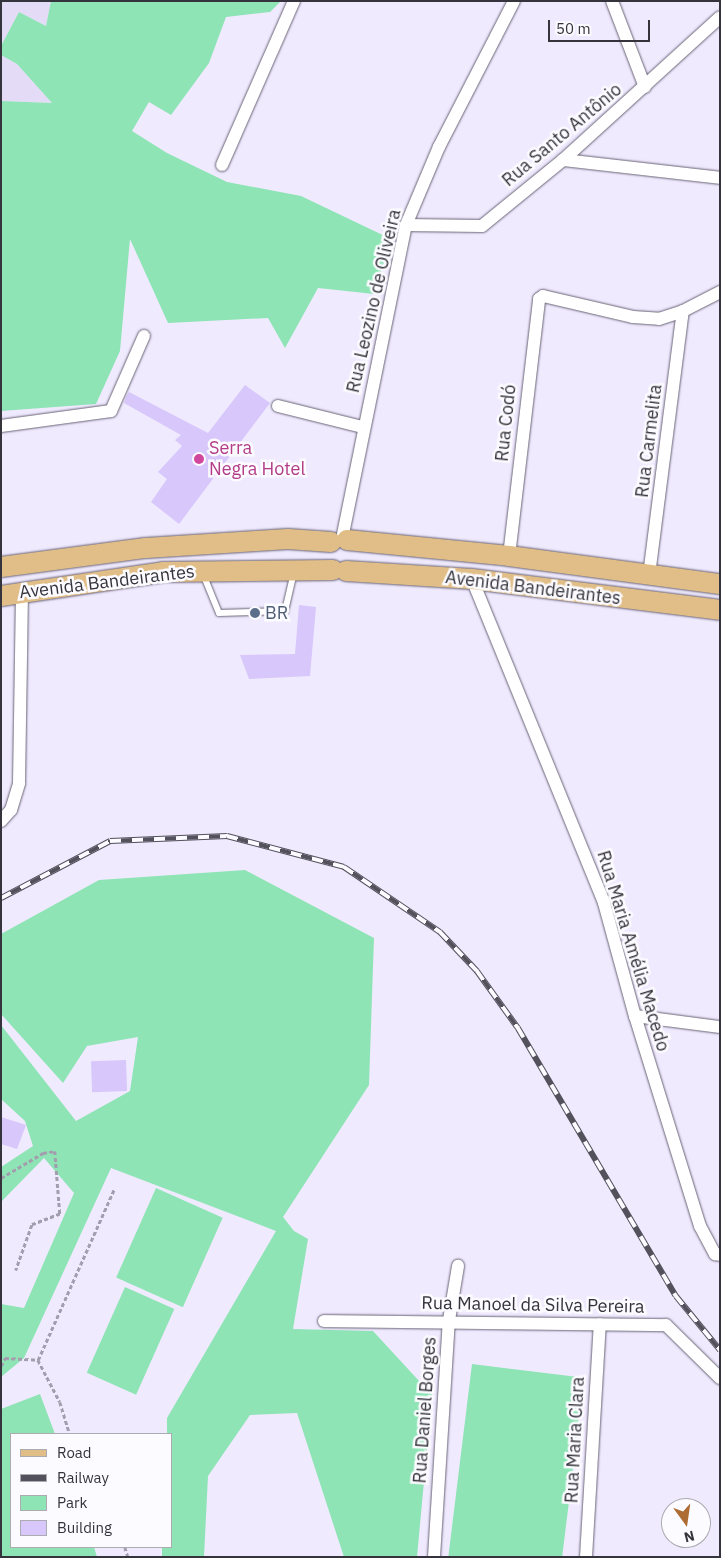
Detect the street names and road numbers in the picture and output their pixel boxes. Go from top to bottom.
street label: Rua Santo Antônio [498,79,626,191]
street label: Rua Leozino de Oliveira [342,207,406,395]
street label: Rua Codó [491,383,521,463]
street label: Rua Carmelita [631,383,667,499]
street label: Avenida Bandeirantes [18,561,196,603]
street label: Avenida Bandeirantes [444,567,622,609]
street label: Rua Maria Amélia Macedo [592,848,674,1054]
street label: Rua Manoel da Silva Pereira [421,1292,645,1318]
street label: Rua Daniel Borges [409,1336,441,1484]
street label: Rua Maria Clara [561,1376,589,1504]

